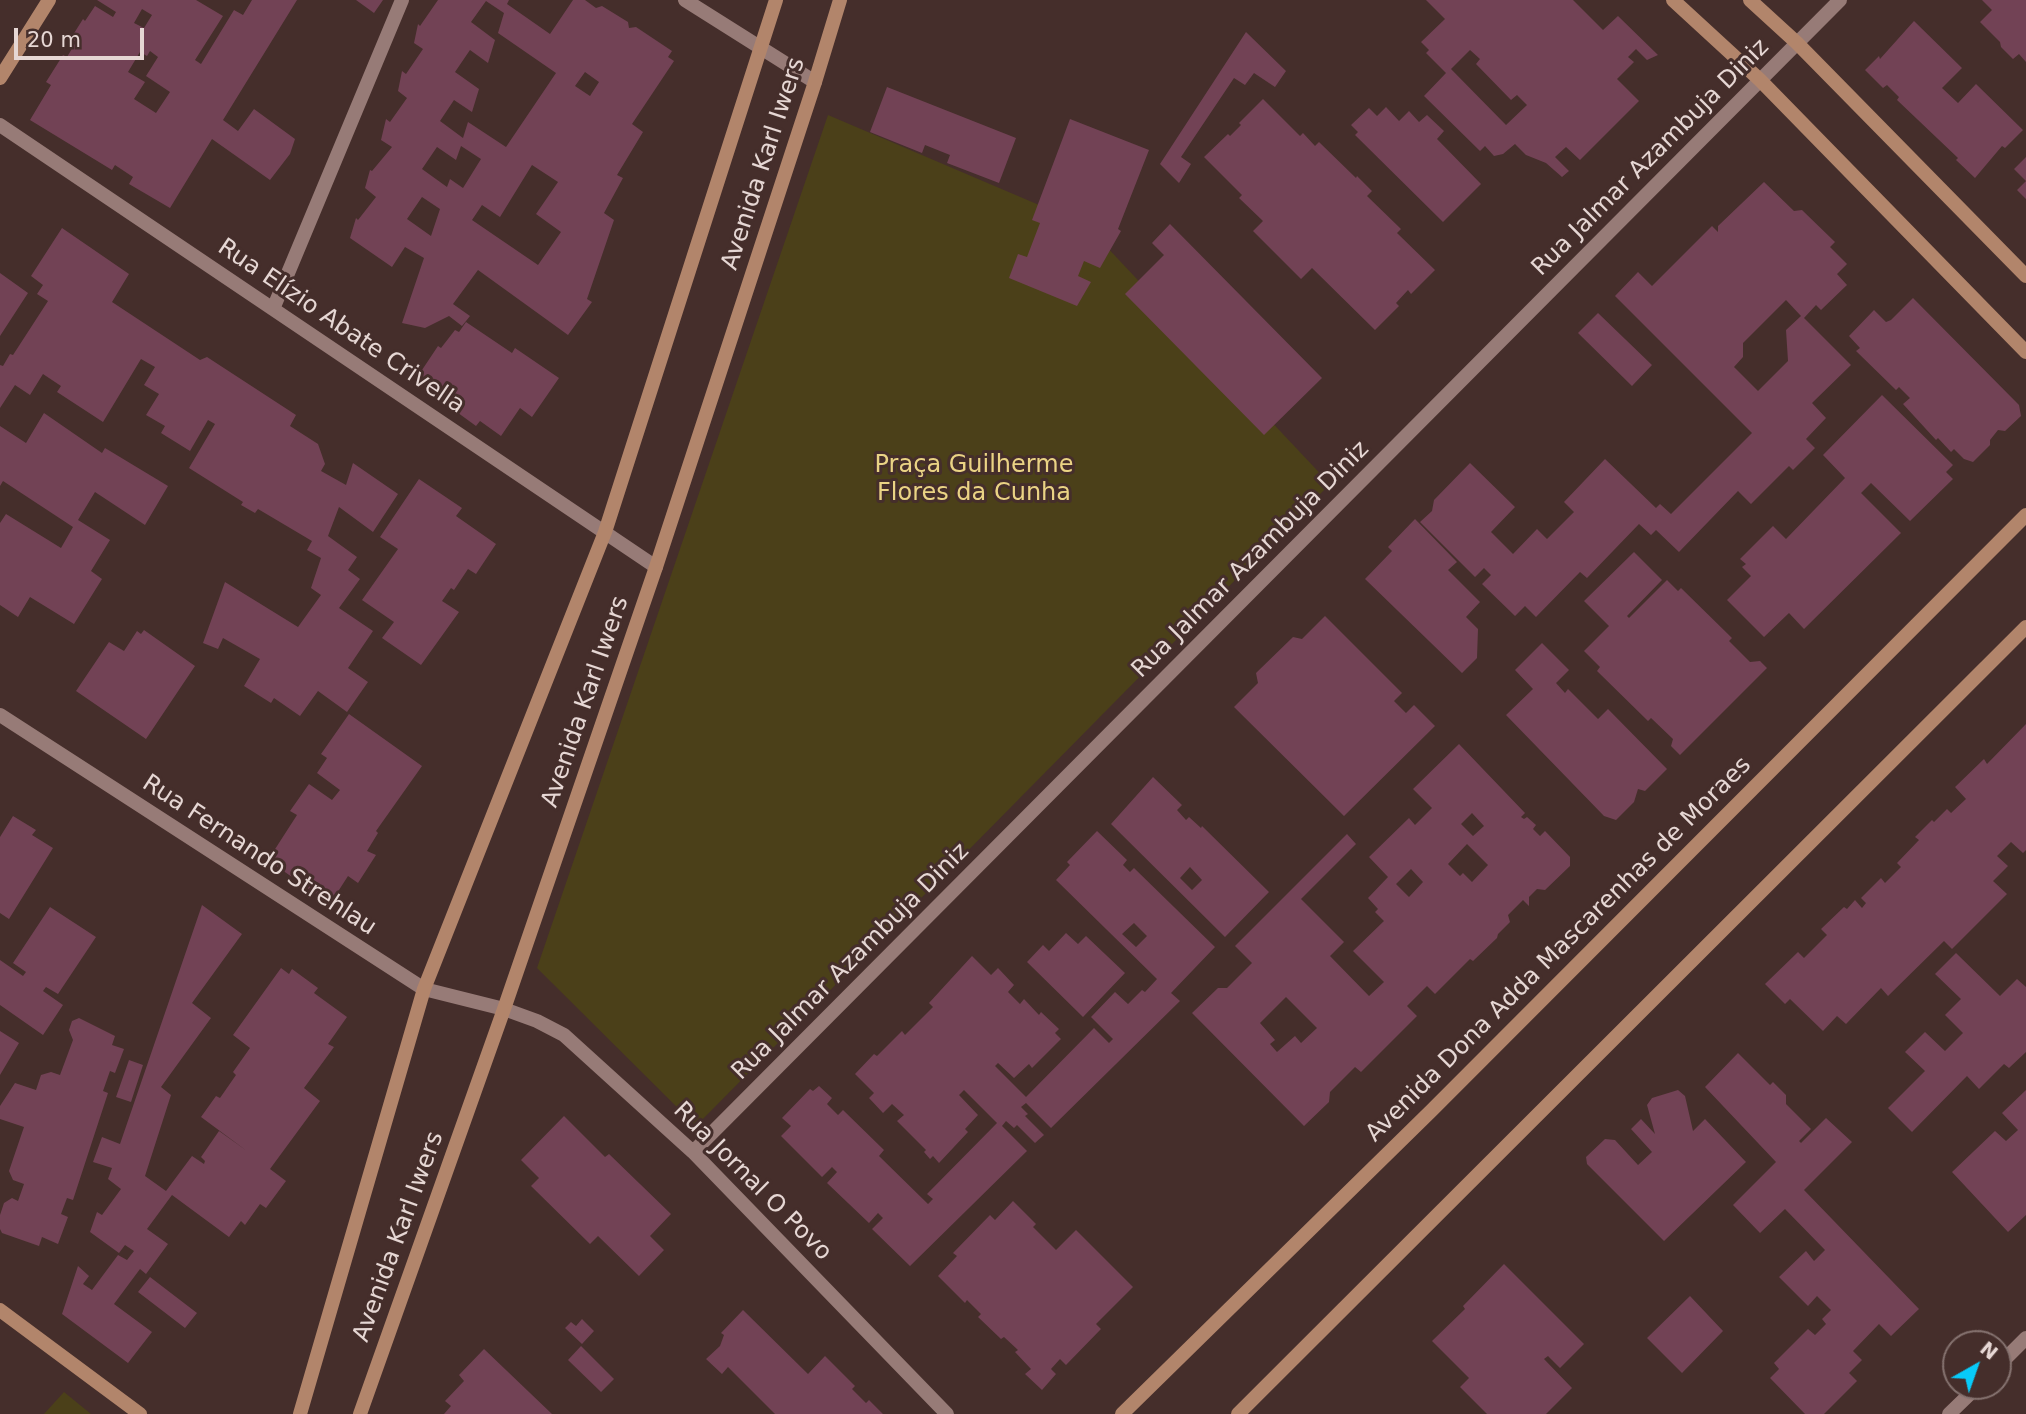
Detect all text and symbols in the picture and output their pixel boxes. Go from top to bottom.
scale bar [18,14,147,58]
text: 20 m [27,28,81,52]
street label: Rua Jalmar Azambuja Diniz [1526,33,1776,283]
street label: Avenida Karl Iwers [716,54,812,274]
street label: Rua Elízio Abate Crivella [212,234,470,420]
street label: Rua Jalmar Azambuja Diniz [1126,435,1376,685]
park label: Praça Guilherme Flores da Cunha [875,452,1073,508]
street label: Avenida Karl Iwers [536,593,636,811]
street label: Avenida Dona Adda Mascarenhas de Moraes [1360,751,1758,1149]
street label: Rua Fernando Strehlau [137,770,381,942]
street label: Rua Jalmar Azambuja Diniz [726,837,976,1087]
street label: Rua Jornal O Povo [667,1097,837,1267]
street label: Avenida Karl Iwers [348,1128,450,1346]
north arrow [1942,1330,2012,1400]
text: N [1976,1337,2002,1364]

